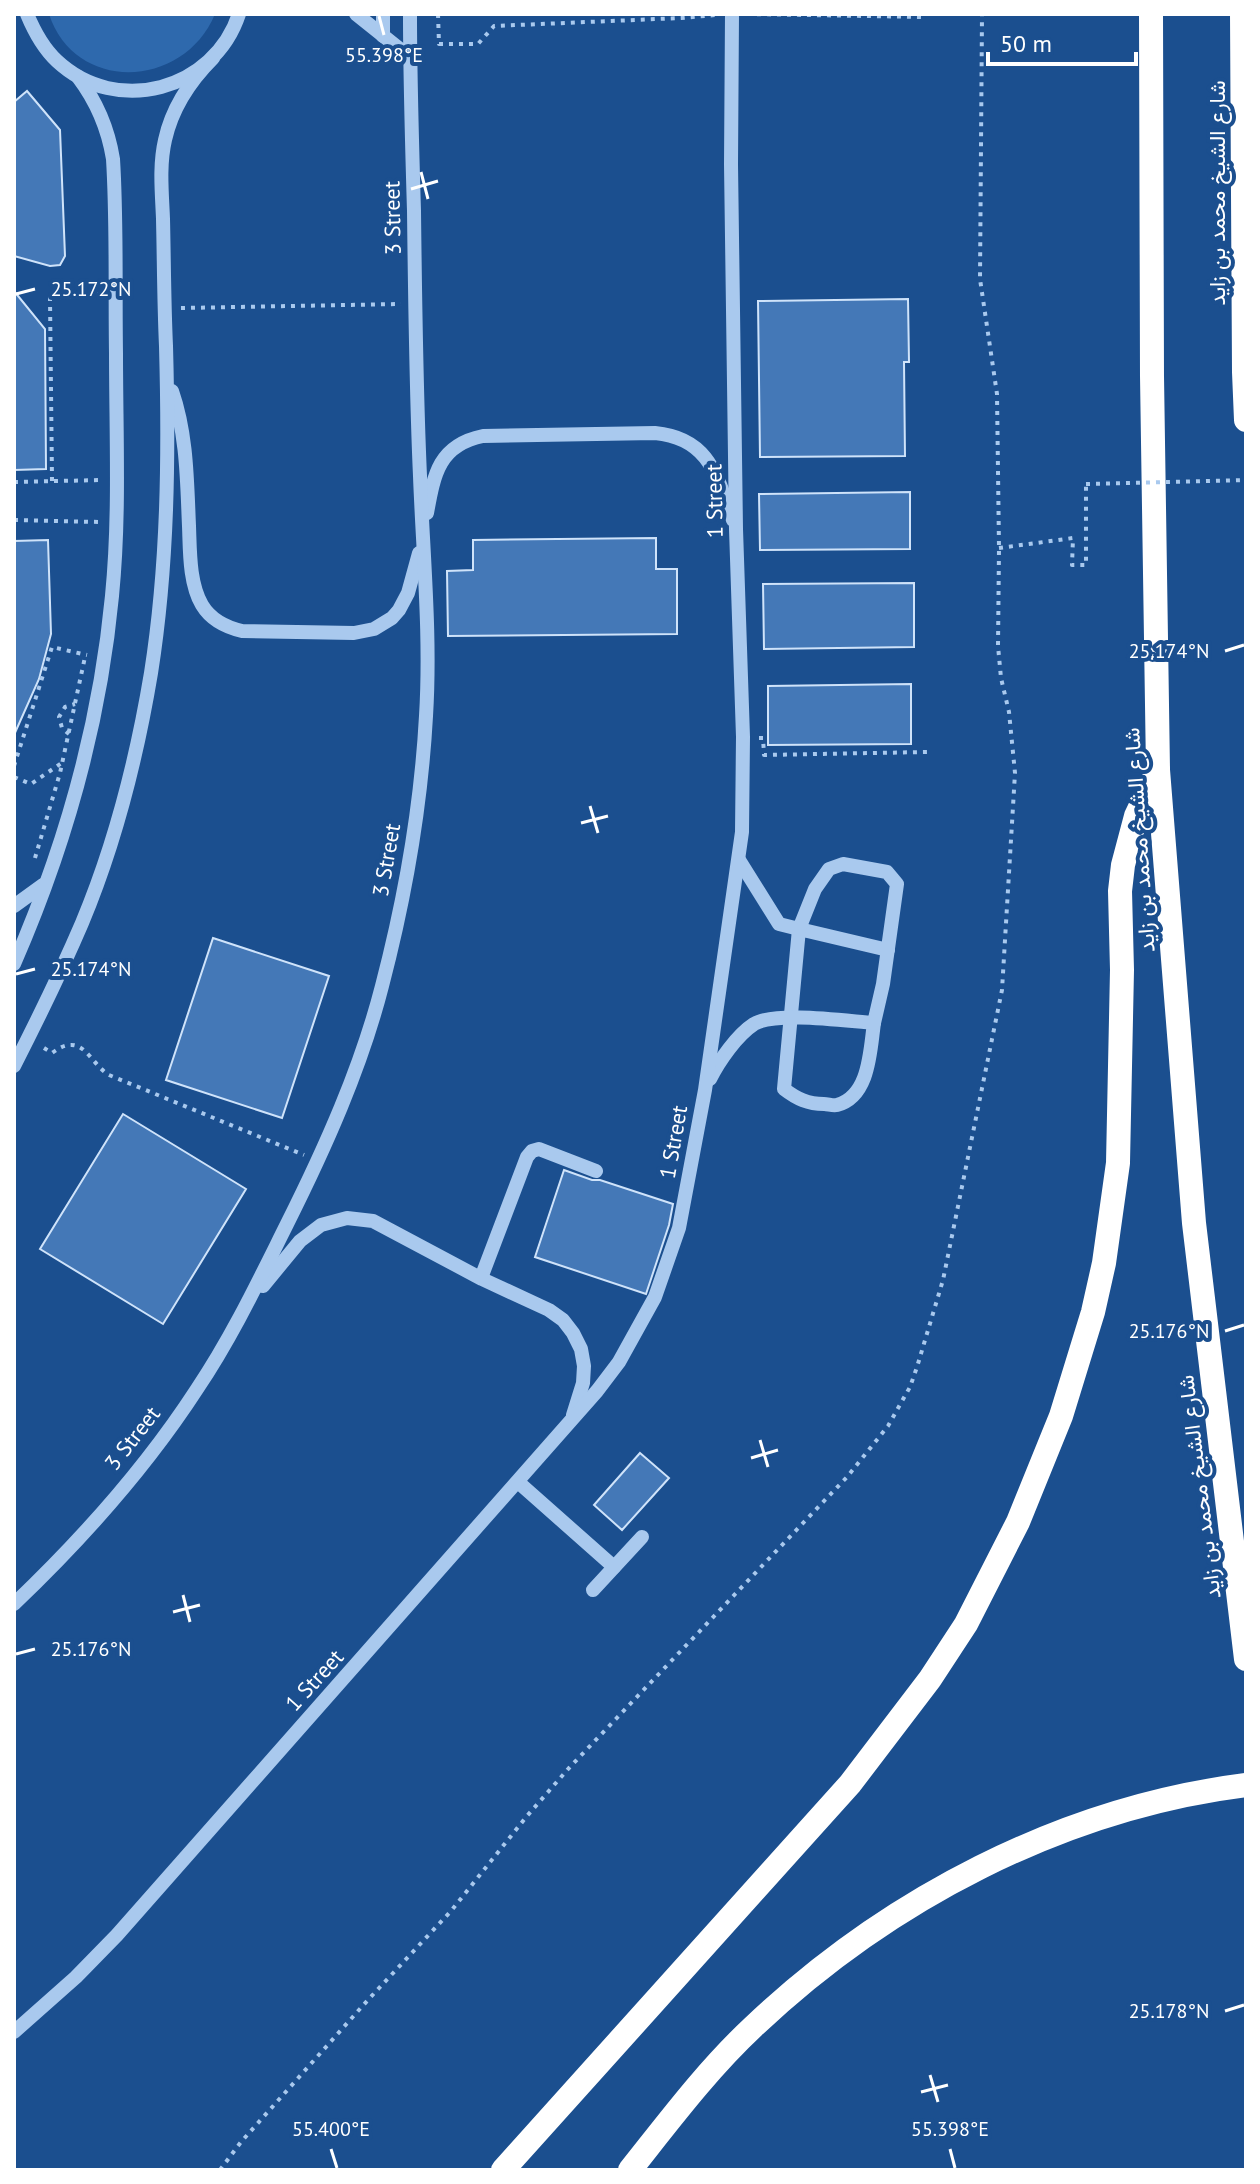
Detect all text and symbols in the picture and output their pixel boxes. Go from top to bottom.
scale bar [988,16,1136,66]
text: 50 m [1000,28,1052,59]
text: 55.398°E [345,42,423,68]
street label: شارع الشيخ محمد بن زايد [1203,80,1232,306]
street label: 3 Street [377,180,407,255]
text: 25.172°N [51,276,131,302]
street label: 1 Street [699,463,729,538]
text: 25.174°N [1129,638,1209,664]
street label: شارع الشيخ محمد بن زايد [1117,727,1162,953]
street label: 3 Street [366,821,406,899]
text: 25.174°N [51,956,131,982]
street label: 1 Street [653,1103,693,1181]
text: 25.176°N [1129,1318,1209,1344]
street label: شارع الشيخ محمد بن زايد [1171,1373,1228,1600]
street label: 3 Street [98,1400,166,1476]
text: 25.176°N [51,1636,131,1662]
street label: 1 Street [279,1643,350,1717]
text: 25.178°N [1129,1998,1209,2024]
text: 55.400°E [292,2116,370,2142]
text: 55.398°E [911,2116,989,2142]

